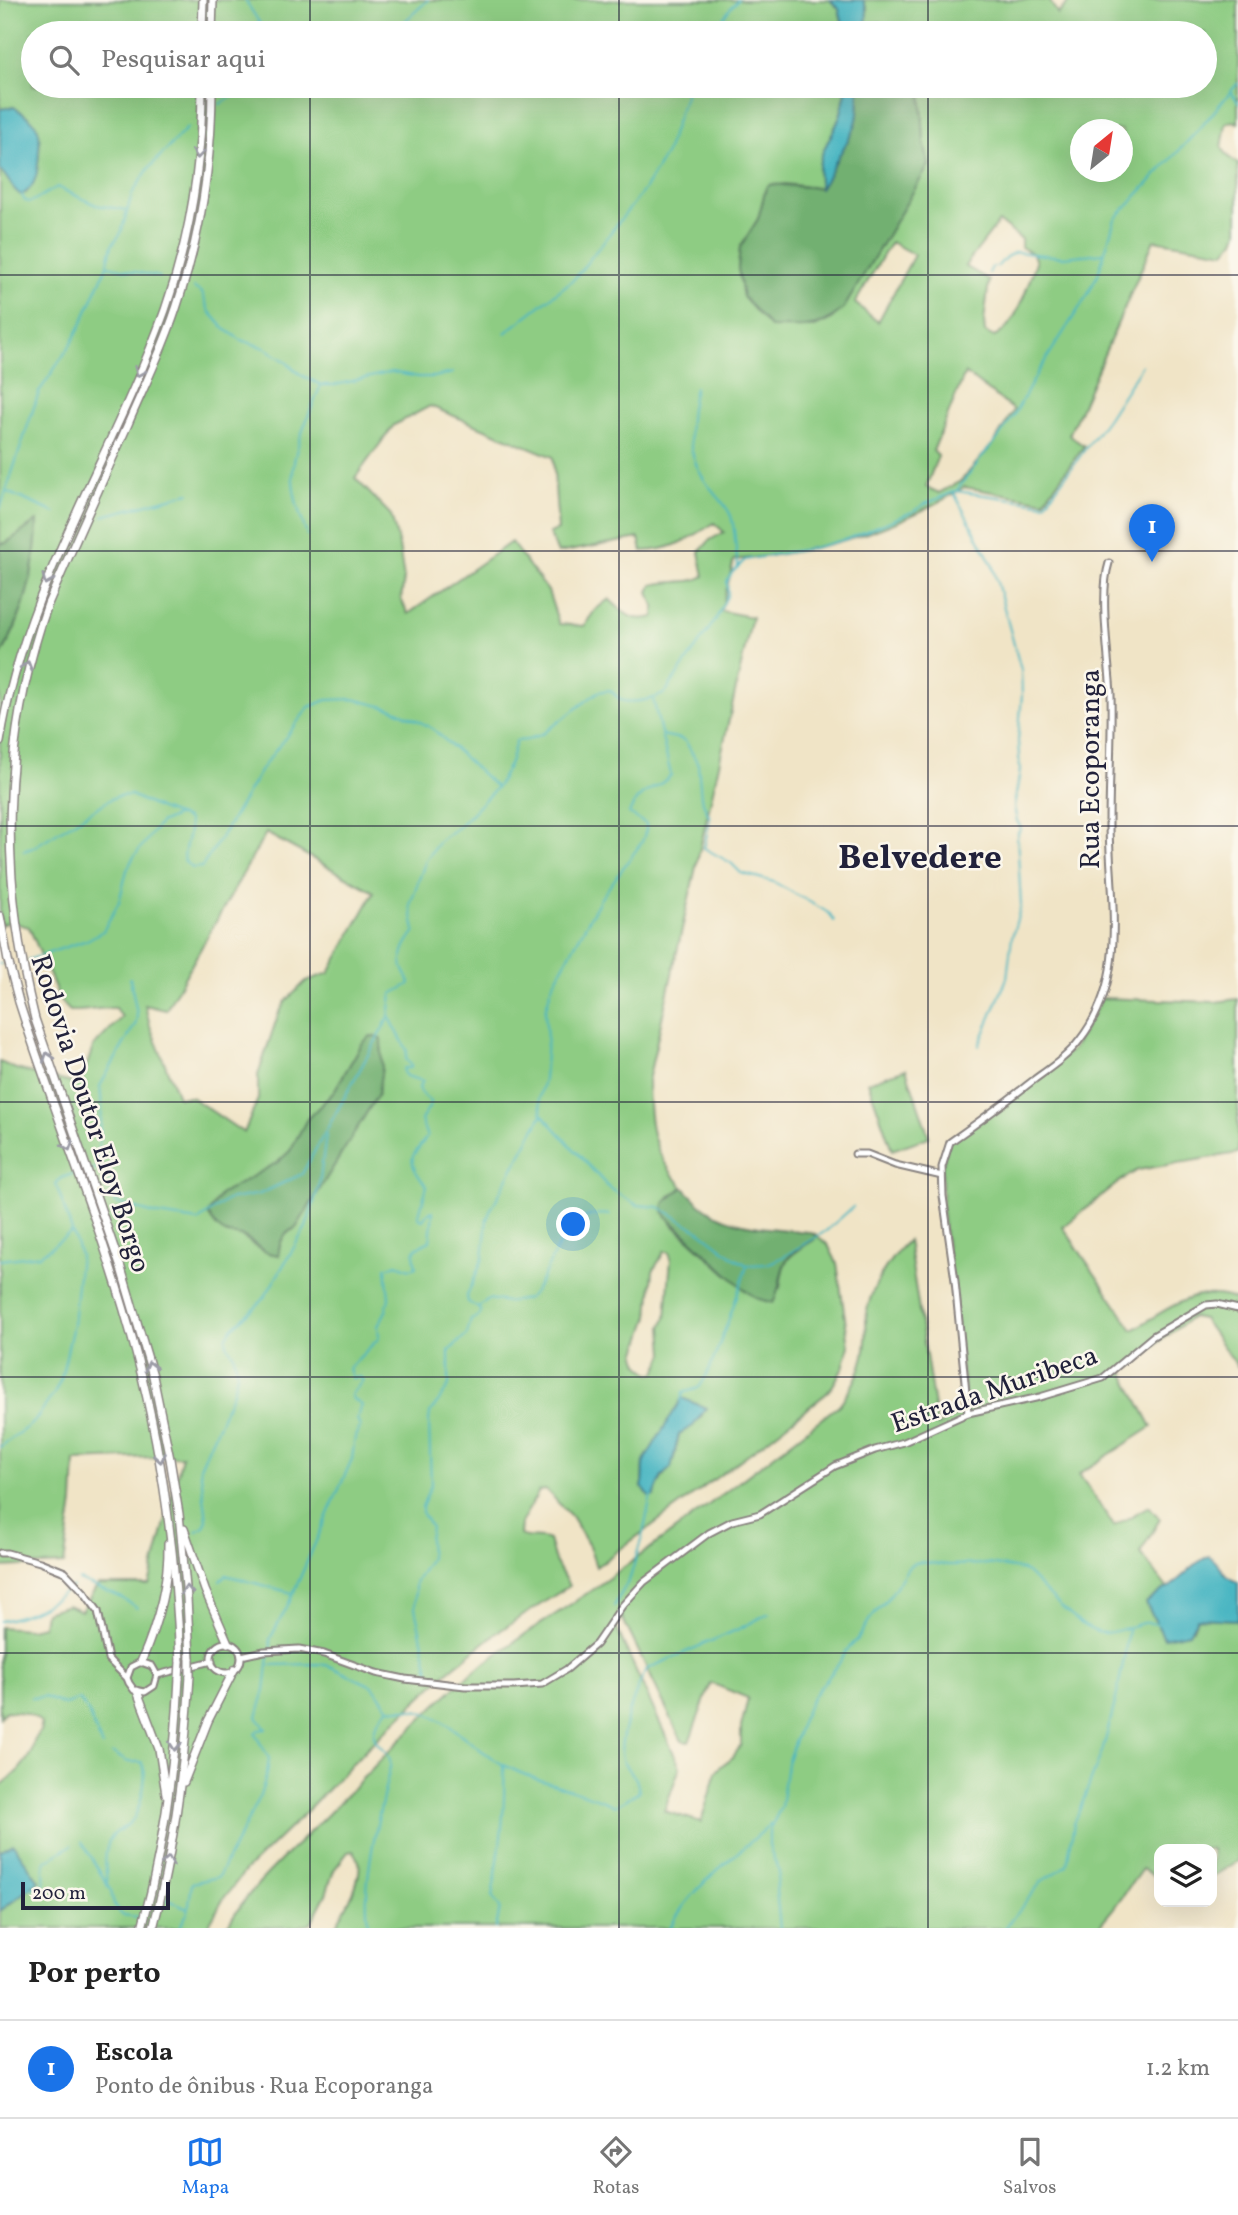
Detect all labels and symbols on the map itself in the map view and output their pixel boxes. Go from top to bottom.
north arrow [1070,119,1133,182]
one-way arrow [191,148,206,160]
one-way arrow [133,365,147,378]
pin: 1 [1129,504,1175,562]
one-way arrow [41,573,55,586]
one-way arrow [19,660,33,672]
street label: Rua Ecoporanga [1072,669,1111,869]
district label: Belvedere [838,835,1002,883]
street label: Rodovia Doutor Eloy Borgo [20,950,160,1278]
one-way arrow [42,1052,56,1064]
one-way arrow [60,1139,74,1151]
your location [556,1207,590,1241]
street label: Estrada Muribeca [886,1337,1103,1444]
one-way arrow [144,1360,158,1372]
one-way arrow [151,1452,166,1464]
one-way arrow [180,1585,195,1596]
one-way arrow [168,1740,183,1751]
one-way arrow [160,1855,175,1867]
scale bar [21,1879,170,1911]

